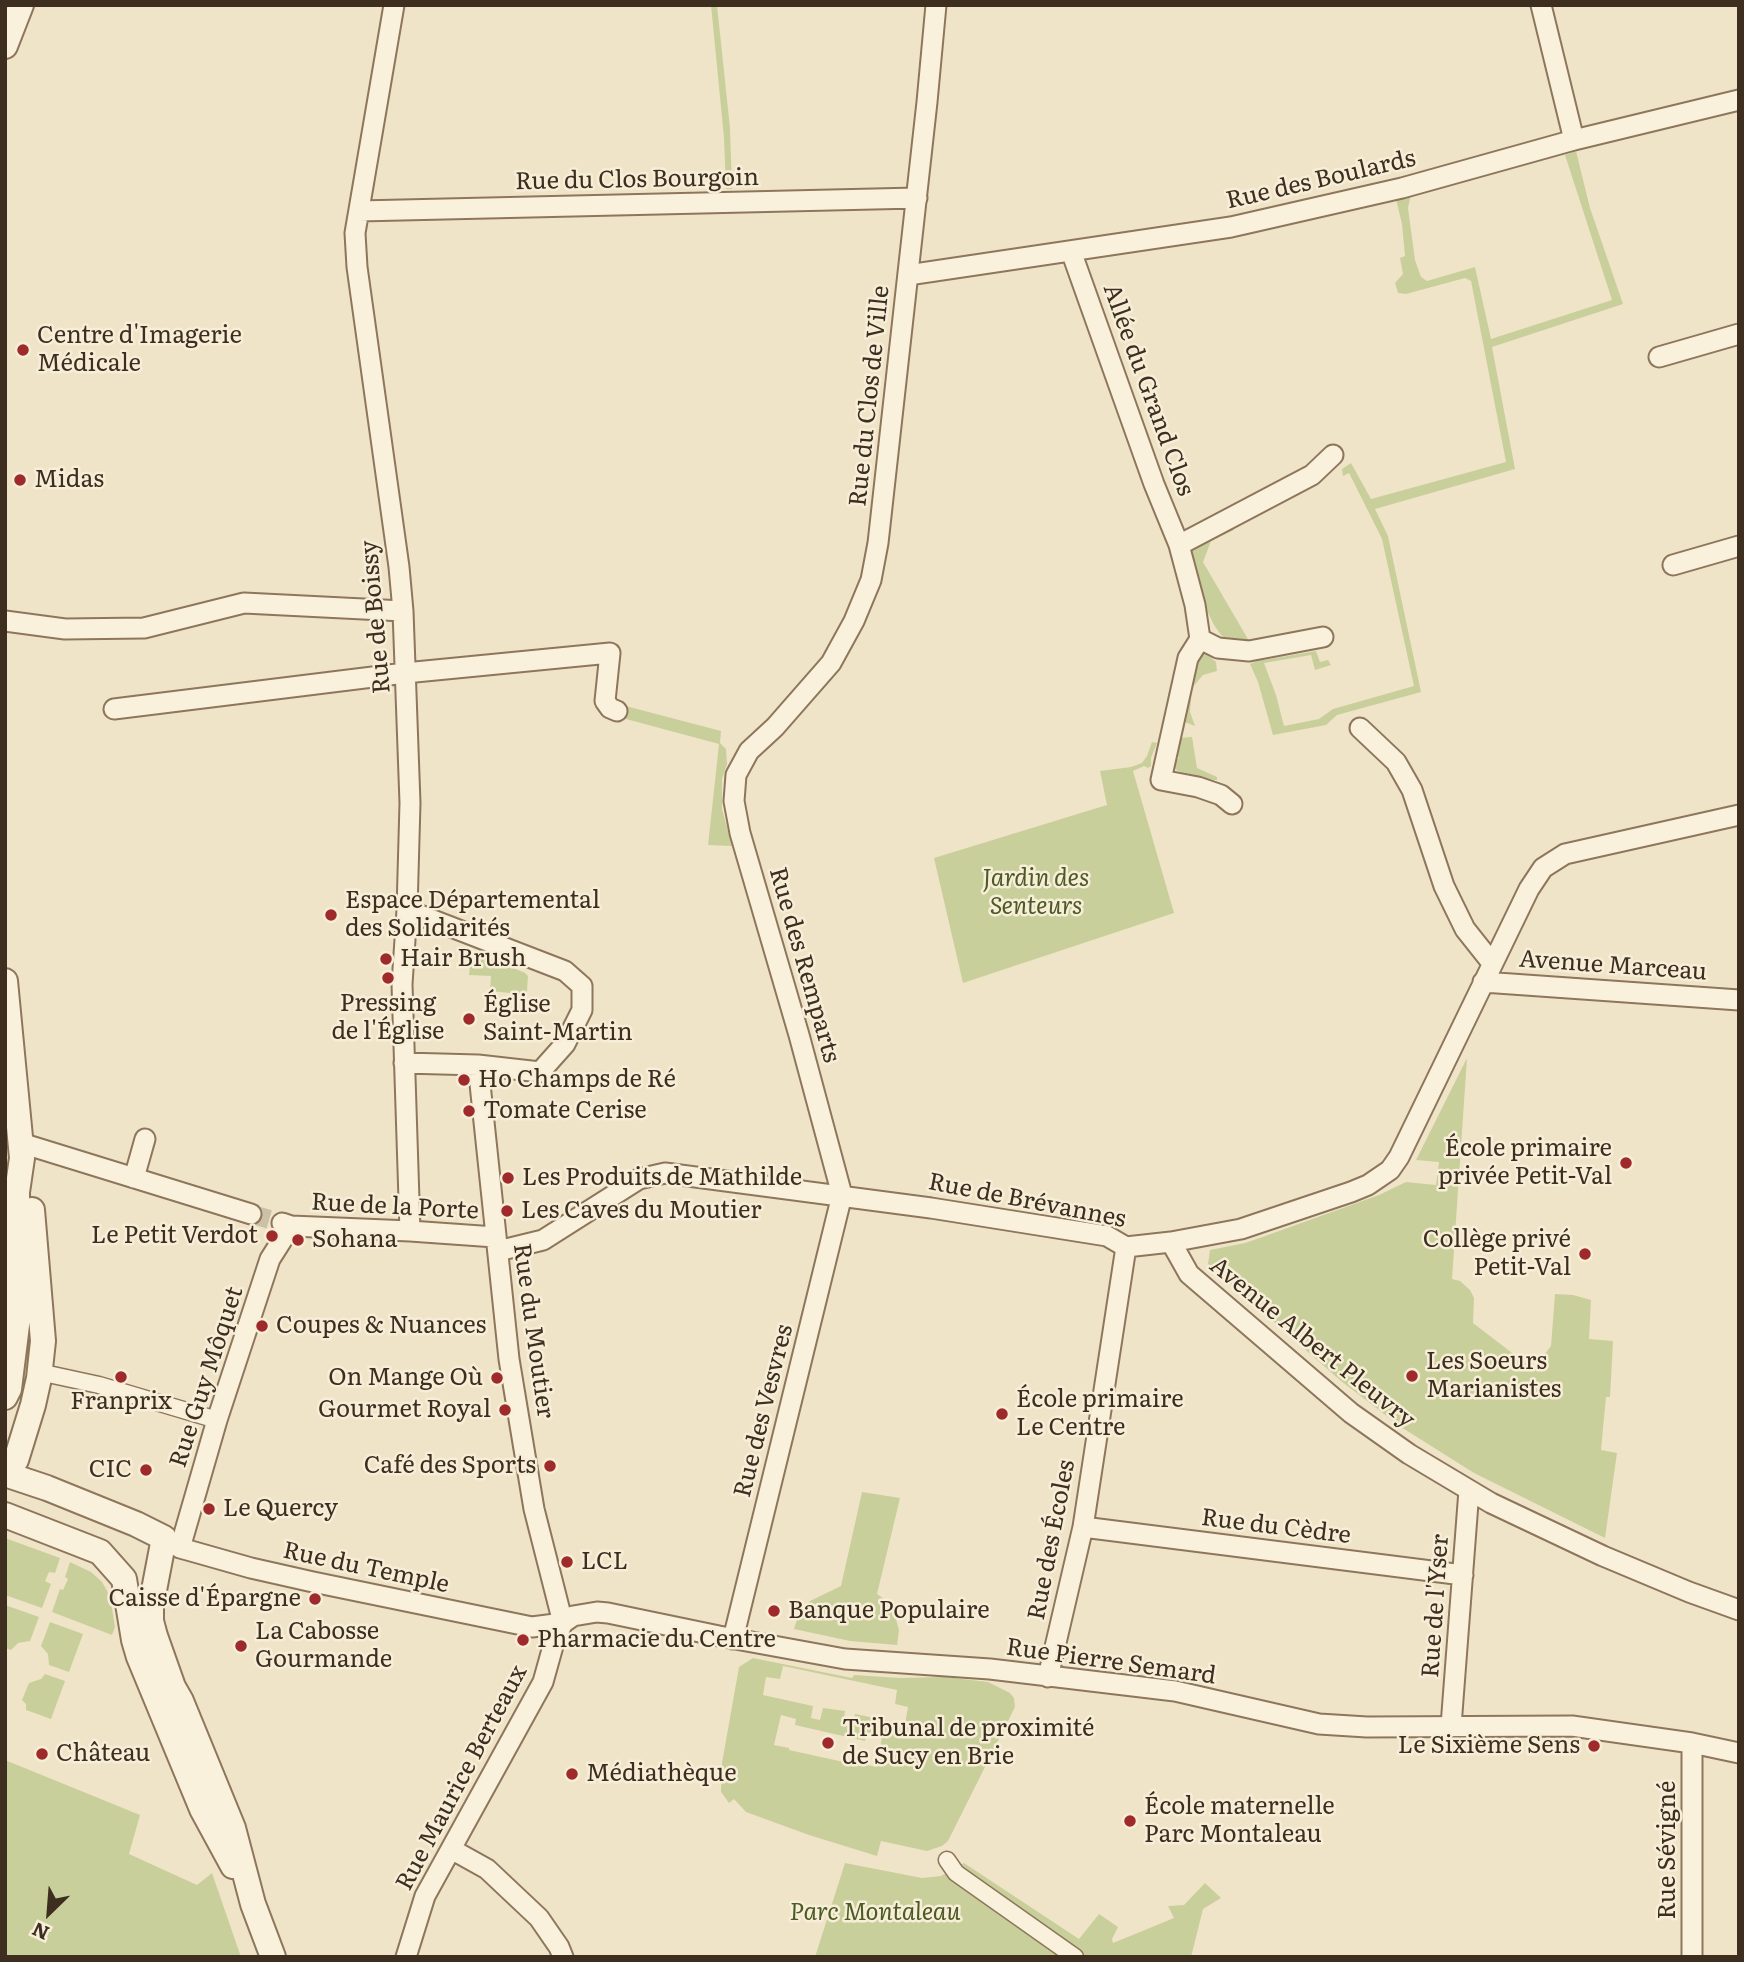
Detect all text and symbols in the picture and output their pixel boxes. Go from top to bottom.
street label: Rue des Boulards [1224,144,1418,216]
street label: Rue du Clos Bourgoin [515,163,759,197]
street label: Allée du Grand Clos [1096,280,1200,500]
street label: Rue du Clos de Ville [844,284,896,508]
place label: Centre d'Imagerie Médicale [37,322,242,378]
marker: Centre d'Imagerie Médicale [15,342,31,358]
place label: Midas [34,466,104,494]
marker: Midas [12,472,28,488]
street label: Rue de Boissy [355,539,397,695]
street label: Rue des Remparts [762,864,846,1066]
park label: Jardin des Senteurs [983,865,1089,921]
place label: Espace Départemental des Solidarités [345,887,600,943]
marker: Espace Départemental des Solidarités [323,907,339,923]
place label: Hair Brush [400,945,526,973]
street label: Avenue Marceau [1518,945,1708,987]
marker: Hair Brush [378,951,394,967]
marker: Pressing de l'Église [380,970,396,986]
place label: Pressing de l'Église [331,990,445,1046]
place label: Église Saint-Martin [483,991,633,1047]
marker: Église Saint-Martin [461,1011,477,1027]
place label: Ho Champs de Ré [478,1066,676,1094]
marker: Ho Champs de Ré [456,1072,472,1088]
place label: Tomate Cerise [483,1097,647,1125]
marker: Tomate Cerise [461,1103,477,1119]
place label: École primaire privée Petit-Val [1438,1135,1612,1191]
marker: École primaire privée Petit-Val [1618,1155,1634,1171]
place label: Les Produits de Mathilde [522,1164,802,1192]
street label: Rue de Brévannes [926,1168,1128,1234]
marker: Les Produits de Mathilde [500,1170,516,1186]
street label: Rue de la Porte [310,1188,480,1226]
place label: Les Caves du Moutier [521,1197,762,1225]
marker: Les Caves du Moutier [499,1203,515,1219]
place label: Le Petit Verdot [91,1222,258,1250]
place label: Sohana [312,1226,397,1254]
place label: Collège privé Petit-Val [1423,1226,1571,1282]
marker: Le Petit Verdot [264,1228,280,1244]
marker: Sohana [290,1232,306,1248]
street label: Rue du Moutier [506,1242,560,1420]
marker: Collège privé Petit-Val [1577,1246,1593,1262]
street label: Avenue Albert Pleuvry [1204,1251,1420,1435]
street label: Rue Guy Môquet [164,1283,250,1471]
place label: Coupes & Nuances [276,1312,486,1340]
marker: Coupes & Nuances [254,1318,270,1334]
street label: Rue des Vesvres [729,1322,799,1500]
place label: Les Soeurs Marianistes [1426,1348,1561,1404]
place label: On Mange Où [328,1364,483,1392]
marker: Les Soeurs Marianistes [1404,1368,1420,1384]
marker: Franprix [113,1369,129,1385]
marker: On Mange Où [489,1370,505,1386]
place label: École primaire Le Centre [1016,1386,1184,1442]
place label: Franprix [70,1388,172,1416]
place label: Gourmet Royal [318,1396,491,1424]
marker: Gourmet Royal [497,1402,513,1418]
marker: École primaire Le Centre [994,1406,1010,1422]
place label: Café des Sports [364,1452,536,1480]
place label: CIC [89,1456,132,1484]
street label: Rue des Écoles [1022,1457,1082,1623]
marker: Café des Sports [542,1458,558,1474]
marker: CIC [138,1462,154,1478]
place label: Le Quercy [223,1495,338,1523]
marker: Le Quercy [201,1501,217,1517]
street label: Rue du Cèdre [1200,1504,1352,1550]
street label: Rue de l'Yser [1417,1533,1455,1679]
street label: Rue du Temple [280,1536,452,1600]
place label: LCL [581,1548,628,1576]
marker: LCL [559,1554,575,1570]
place label: Caisse d'Épargne [109,1585,301,1613]
marker: Caisse d'Épargne [307,1591,323,1607]
place label: Banque Populaire [788,1597,990,1625]
marker: Banque Populaire [766,1603,782,1619]
place label: La Cabosse Gourmande [255,1618,392,1674]
place label: Pharmacie du Centre [537,1626,776,1654]
marker: Pharmacie du Centre [515,1632,531,1648]
street label: Rue Pierre Semard [1004,1633,1218,1691]
marker: La Cabosse Gourmande [233,1638,249,1654]
street label: Rue Maurice Berteaux [390,1660,534,1896]
place label: Tribunal de proximité de Sucy en Brie [842,1715,1094,1771]
place label: Le Sixième Sens [1398,1732,1580,1760]
marker: Tribunal de proximité de Sucy en Brie [820,1735,836,1751]
marker: Le Sixième Sens [1586,1738,1602,1754]
place label: Château [56,1740,150,1768]
marker: Château [34,1746,50,1762]
place label: Médiathèque [586,1760,737,1788]
marker: Médiathèque [564,1766,580,1782]
street label: Rue Sévigné [1654,1780,1682,1920]
place label: École maternelle Parc Montaleau [1144,1793,1335,1849]
marker: École maternelle Parc Montaleau [1122,1813,1138,1829]
north arrow [14,1878,84,1948]
park label: Parc Montaleau [789,1899,961,1927]
text: N [27,1916,53,1948]

